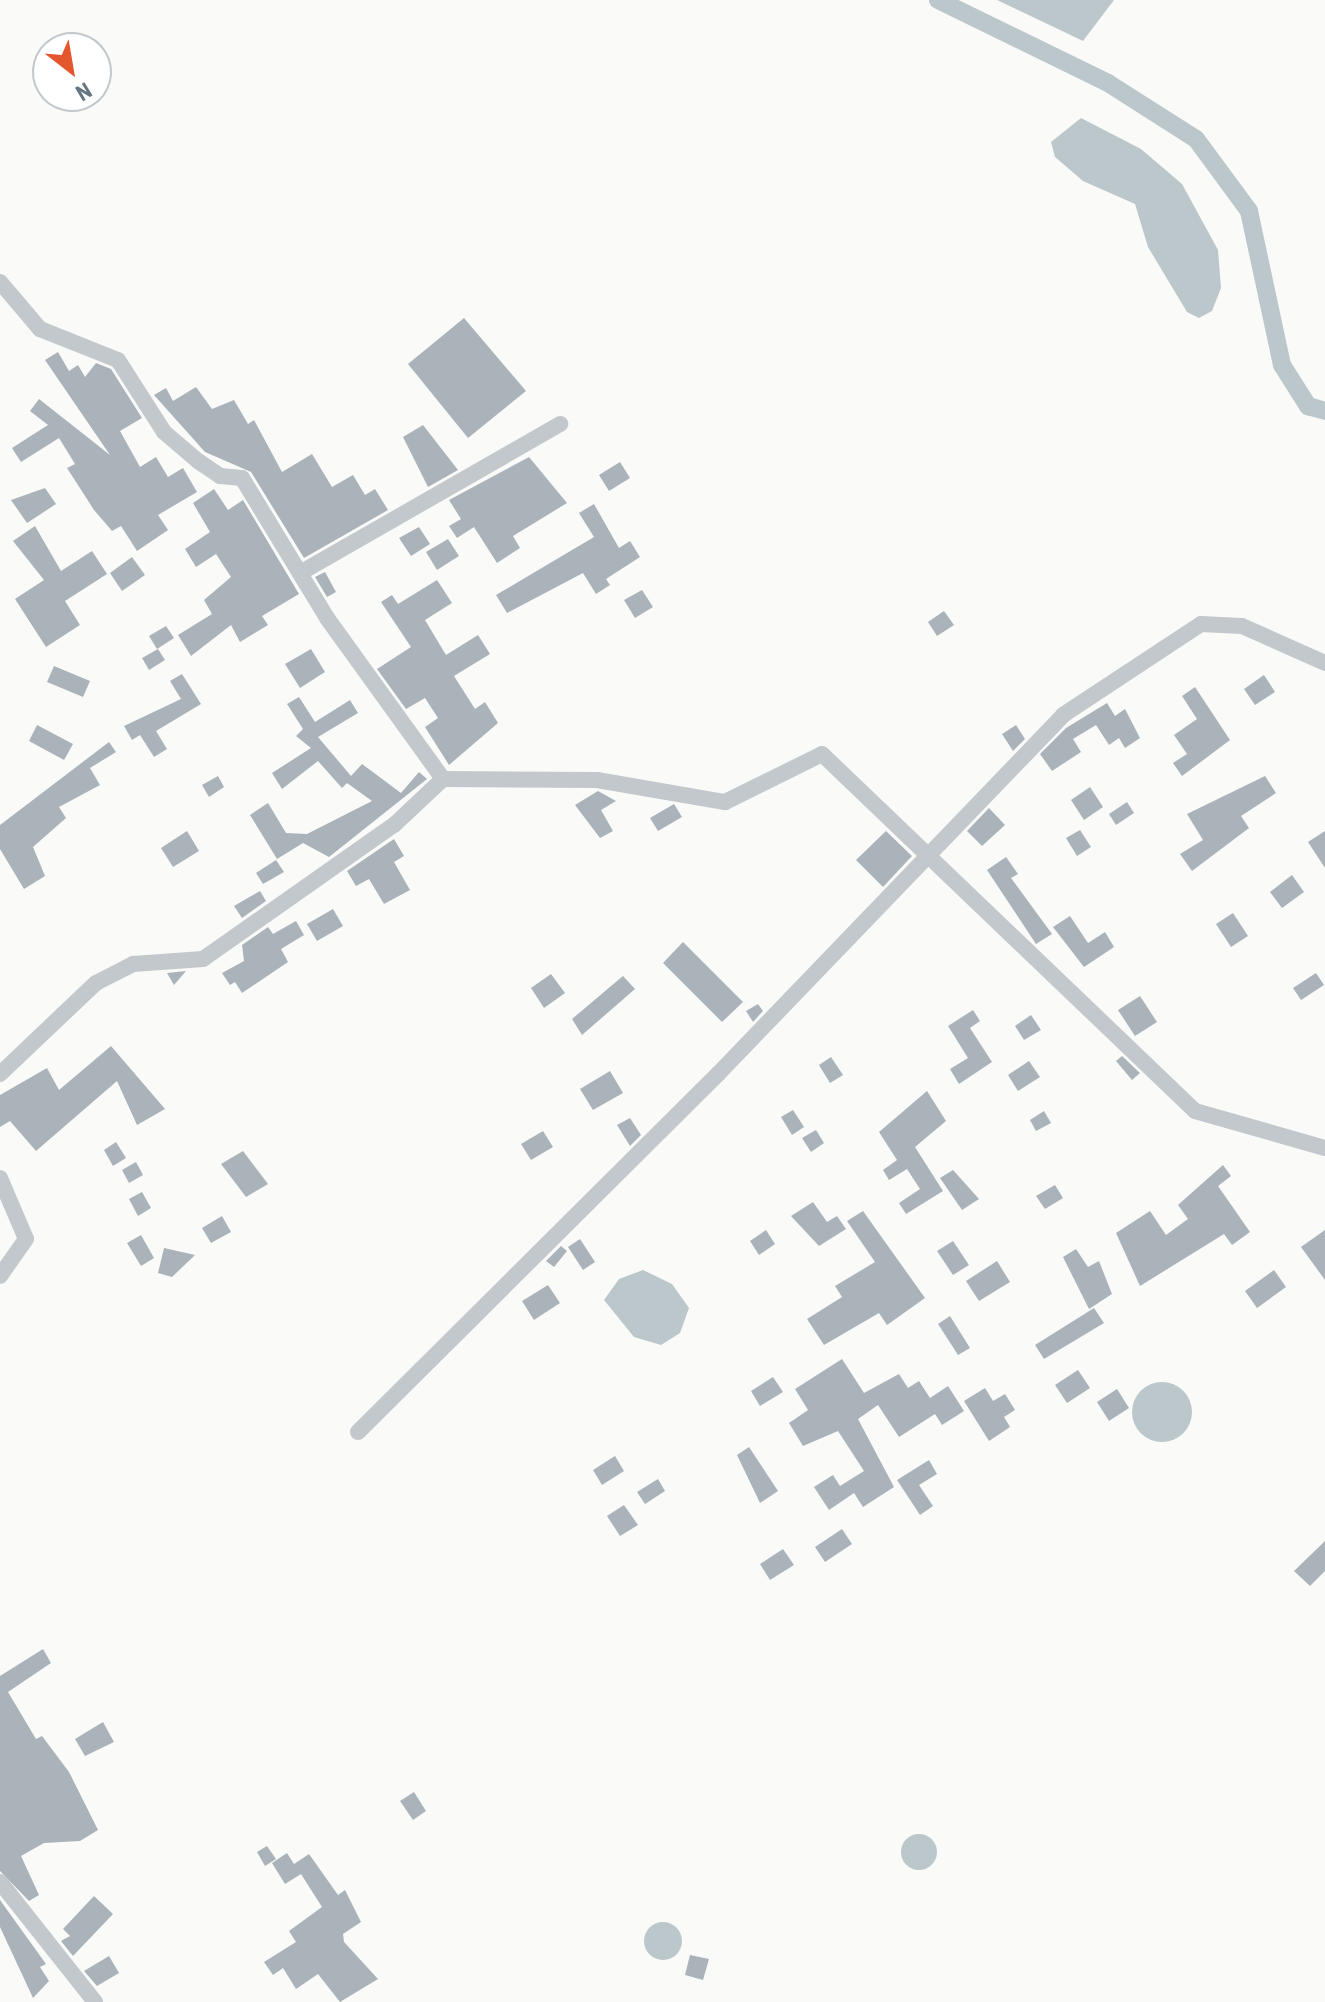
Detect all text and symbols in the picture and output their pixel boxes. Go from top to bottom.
north arrow [32,32,112,112]
text: N [71,77,96,105]

